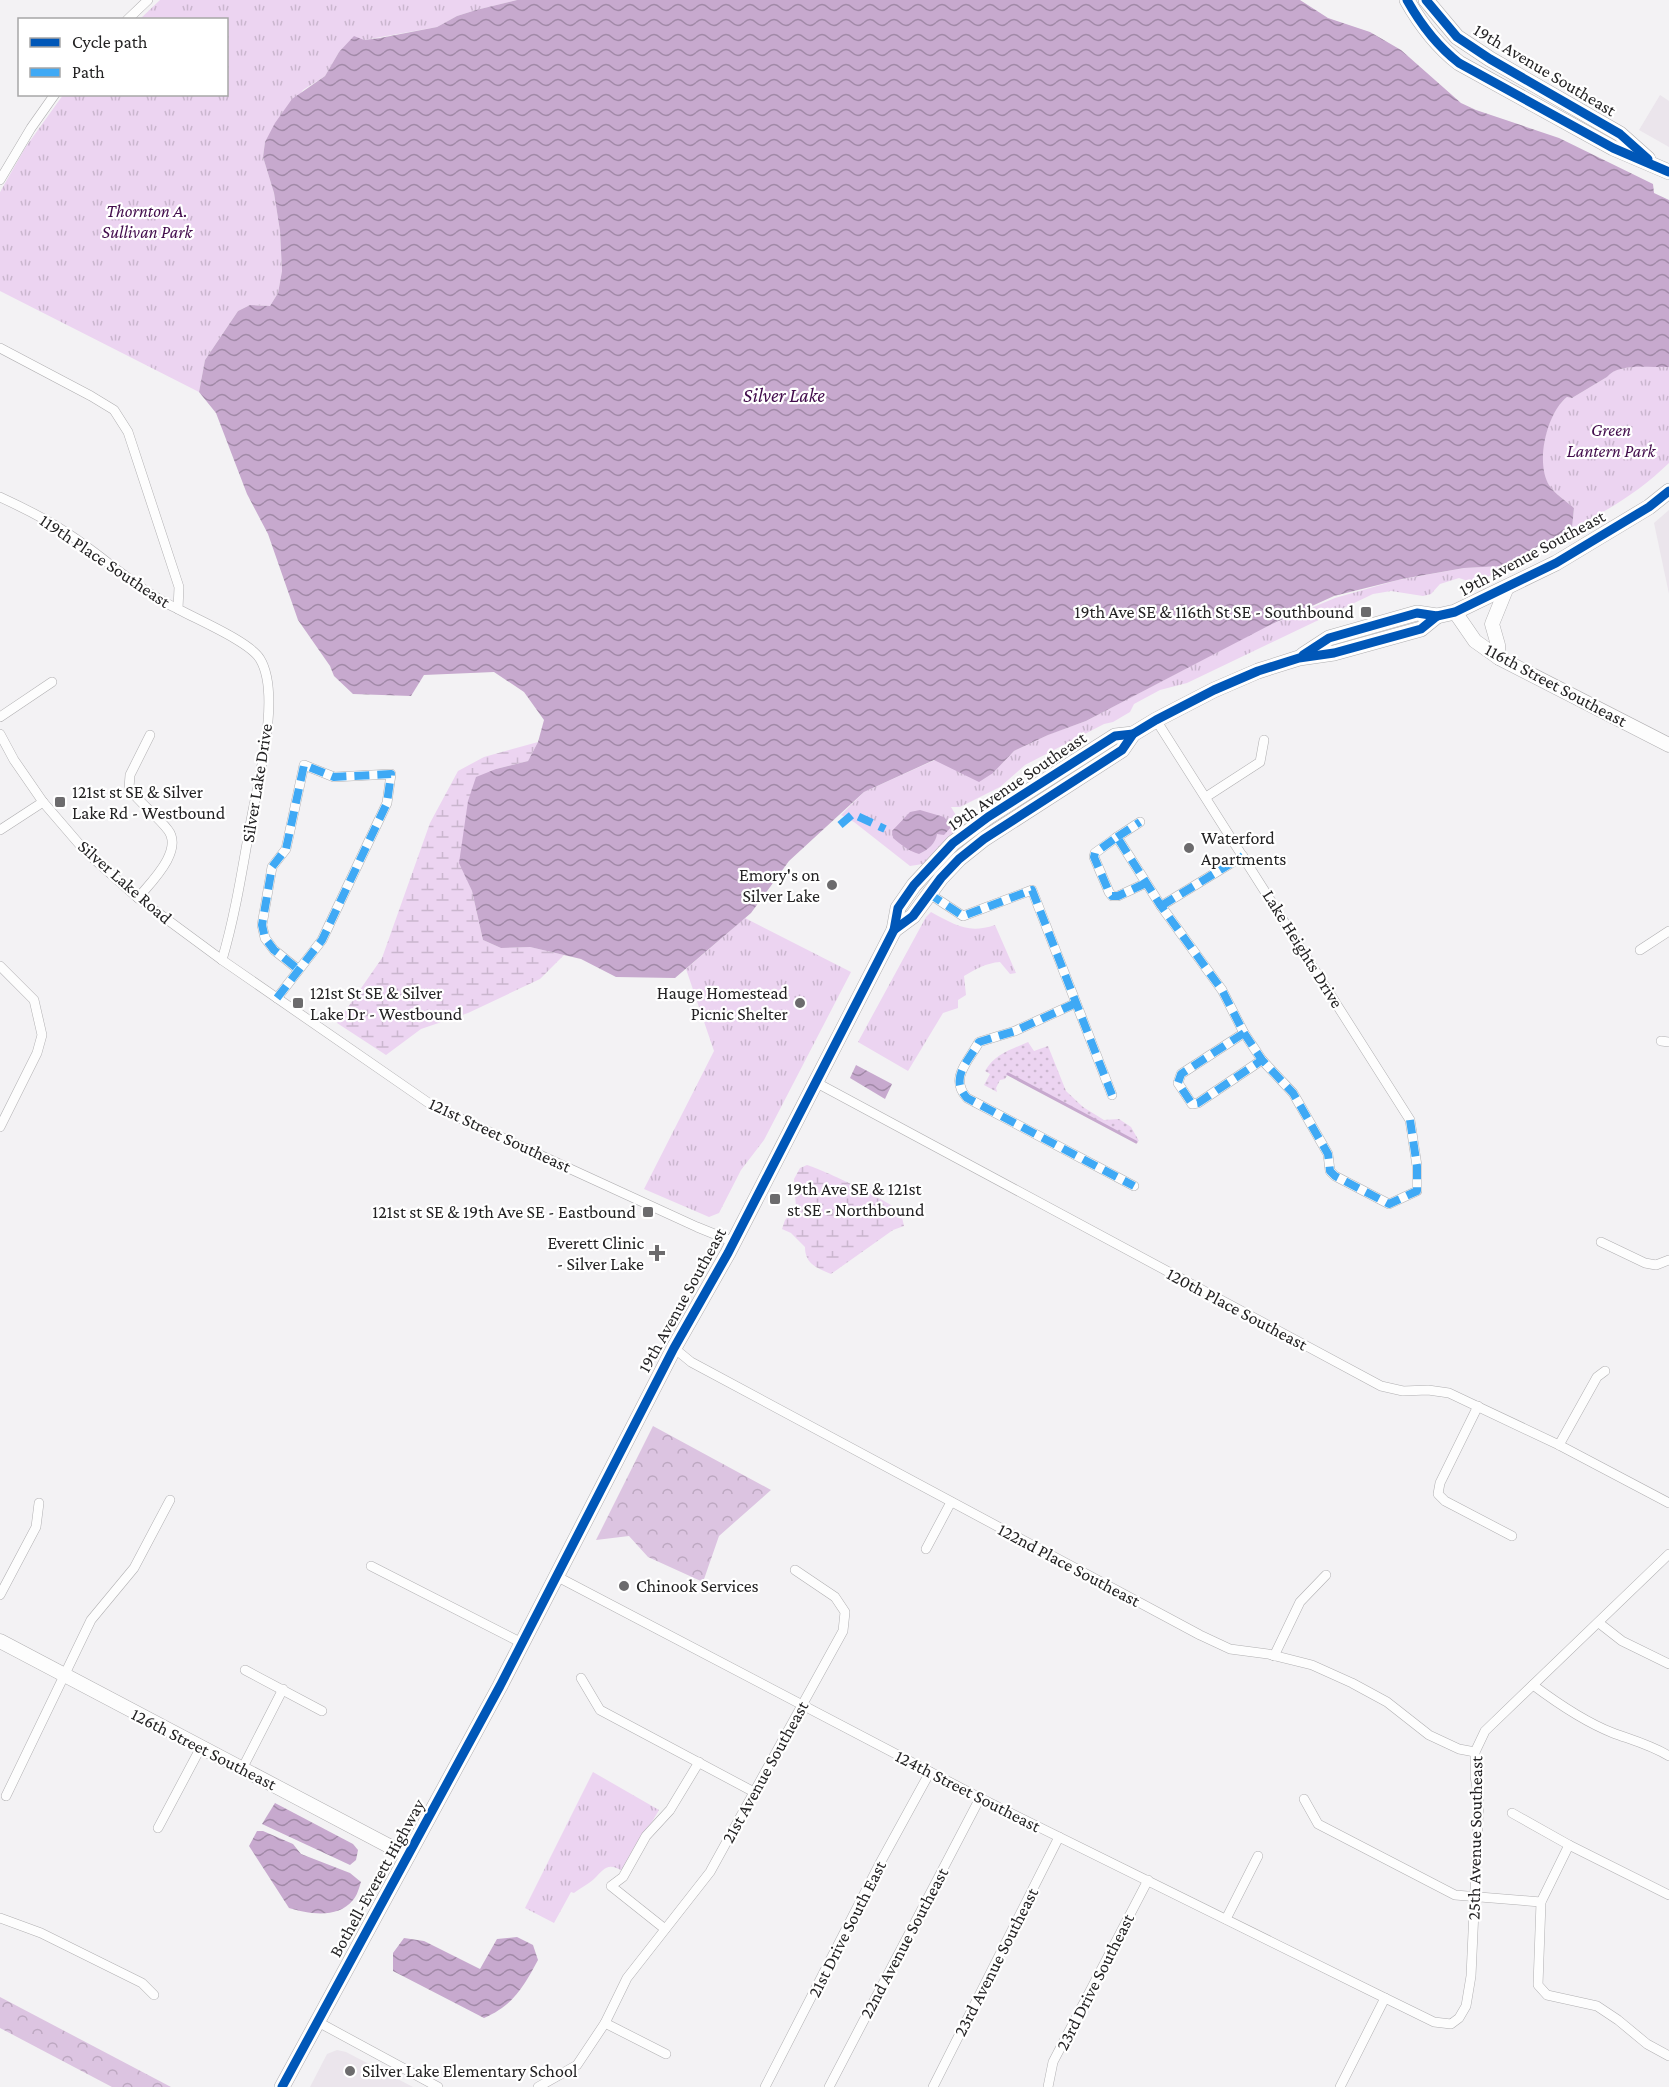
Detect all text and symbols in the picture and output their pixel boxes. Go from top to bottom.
legend [18,18,228,96]
street label: 19th Avenue Southeast [1470,20,1621,121]
text: Cycle path [72,32,148,52]
text: Path [72,62,105,82]
park label: Thornton A. Sullivan Park [102,201,193,242]
water label: Silver Lake [743,384,825,406]
park label: Green Lantern Park [1567,420,1656,461]
street label: 19th Avenue Southeast [1456,506,1609,600]
street label: 119th Place Southeast [36,510,175,613]
place label: 19th Ave SE & 116th St SE - Southbound [1074,602,1355,622]
marker: 19th Ave SE & 116th St SE - Southbound [1359,605,1373,619]
street label: 116th Street Southeast [1482,639,1631,731]
street label: Silver Lake Drive [238,722,276,844]
street label: 19th Avenue Southeast [944,727,1091,835]
place label: 121st st SE & Silver Lake Rd - Westbound [72,782,226,823]
marker: 121st st SE & Silver Lake Rd - Westbound [53,795,67,809]
place label: Waterford Apartments [1201,828,1286,869]
street label: Silver Lake Road [74,836,176,928]
marker: Waterford Apartments [1182,841,1196,855]
place label: Emory's on Silver Lake [739,865,820,906]
marker: Emory's on Silver Lake [825,878,839,892]
street label: Lake Heights Drive [1259,886,1347,1012]
place label: 121st St SE & Silver Lake Dr - Westbound [310,983,463,1024]
place label: Hauge Homestead Picnic Shelter [657,983,789,1024]
marker: 121st St SE & Silver Lake Dr - Westbound [291,996,305,1010]
marker: Hauge Homestead Picnic Shelter [793,996,807,1010]
street label: 121st Street Southeast [426,1093,575,1177]
place label: 19th Ave SE & 121st st SE - Northbound [787,1179,925,1220]
marker: 19th Ave SE & 121st st SE - Northbound [768,1192,782,1206]
place label: 121st st SE & 19th Ave SE - Eastbound [372,1202,637,1222]
marker: 121st st SE & 19th Ave SE - Eastbound [641,1205,655,1219]
street label: 19th Avenue Southeast [634,1223,731,1376]
place label: Everett Clinic - Silver Lake [547,1233,645,1274]
marker: Everett Clinic - Silver Lake [648,1244,666,1262]
street label: 120th Place Southeast [1163,1263,1312,1355]
street label: 122nd Place Southeast [994,1519,1144,1611]
place label: Chinook Services [636,1576,759,1596]
marker: Chinook Services [617,1579,631,1593]
street label: 21st Avenue Southeast [718,1697,813,1846]
street label: 126th Street Southeast [128,1704,281,1795]
street label: 124th Street Southeast [892,1746,1045,1837]
street label: 25th Avenue Southeast [1464,1755,1486,1920]
street label: Bothell-Everett Highway [325,1795,429,1960]
street label: 21st Drive South East [804,1856,891,2001]
street label: 22nd Avenue Southeast [856,1863,953,2022]
street label: 23rd Avenue Southeast [950,1883,1043,2040]
street label: 23rd Drive Southeast [1052,1910,1138,2053]
place label: Silver Lake Elementary School [362,2061,578,2081]
marker: Silver Lake Elementary School [343,2064,357,2078]

